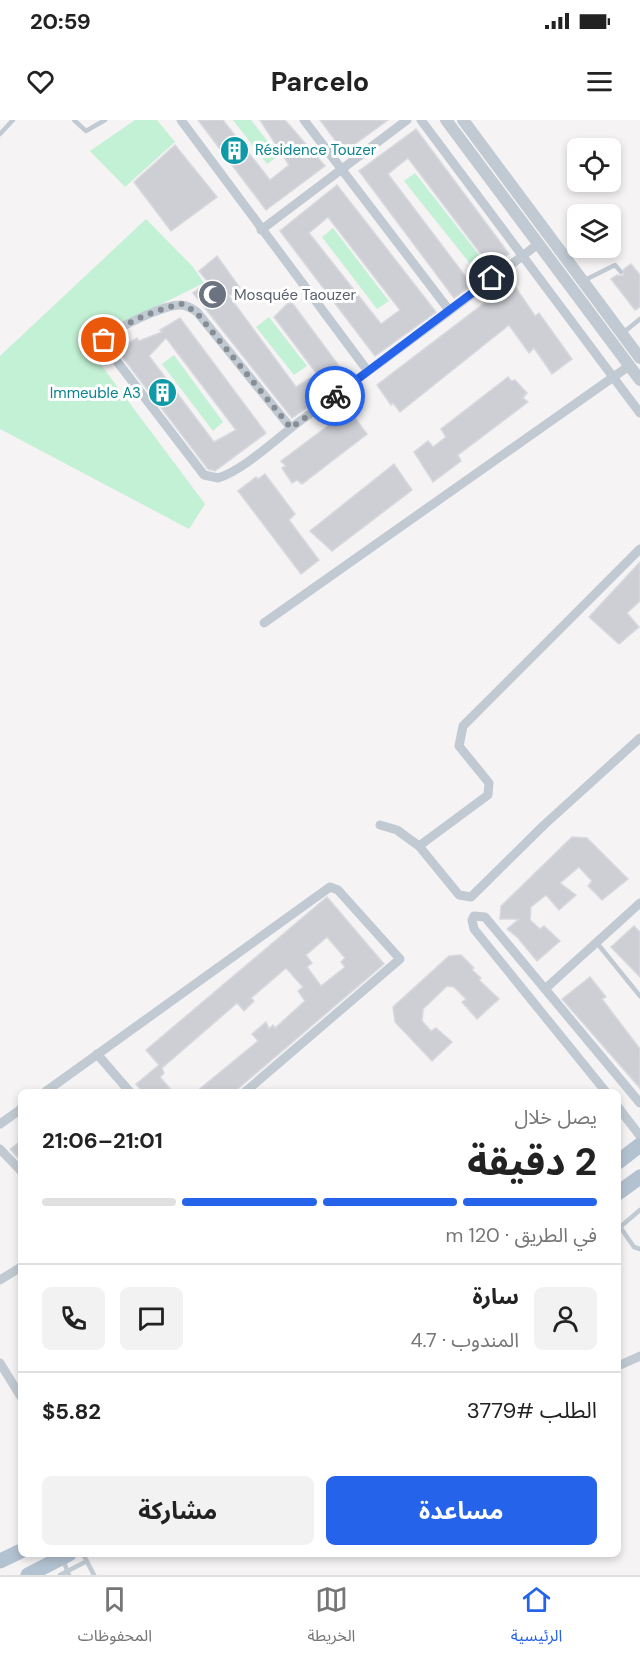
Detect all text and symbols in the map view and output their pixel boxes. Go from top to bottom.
text: 20:59 [30,7,91,36]
text: Parcelo [271,64,369,99]
icon: heart [24,65,57,98]
icon: menu [583,65,616,98]
building icon: Résidence Touzer [218,134,250,166]
map controls [567,138,621,258]
button: locate [567,138,621,192]
place label: Résidence Touzer [255,140,377,160]
button: layers [567,204,621,258]
pin [466,252,517,303]
icon: home [475,261,508,294]
mosque icon: Mosquée Taouzer [197,279,229,311]
place label: Mosquée Taouzer [234,285,356,305]
pin [78,314,129,365]
icon: bag [87,323,120,356]
courier [305,366,365,426]
building icon: Immeuble A3 [146,377,178,409]
icon: bike [319,380,352,413]
place label: Immeuble A3 [50,383,141,403]
text: يصل خلال [514,1104,597,1130]
text: 21:01–21:06 [42,1126,163,1155]
text: 2 دقيقة [467,1136,597,1187]
text: في الطريق · 120 m [445,1222,597,1248]
text: سارة [473,1282,519,1311]
button: phone [42,1287,105,1350]
button: chat [120,1287,183,1350]
button: person [534,1287,597,1350]
text: المندوب · 4.7 [410,1327,519,1353]
text: الطلب #3779 [467,1396,597,1425]
text: $5.82 [42,1397,101,1426]
button: مشاركة [42,1476,314,1545]
button: مساعدة [326,1476,597,1545]
tab: المحفوظات [78,1583,152,1653]
tab: الخريطة [307,1583,355,1653]
tab: الرئيسية [511,1583,562,1653]

